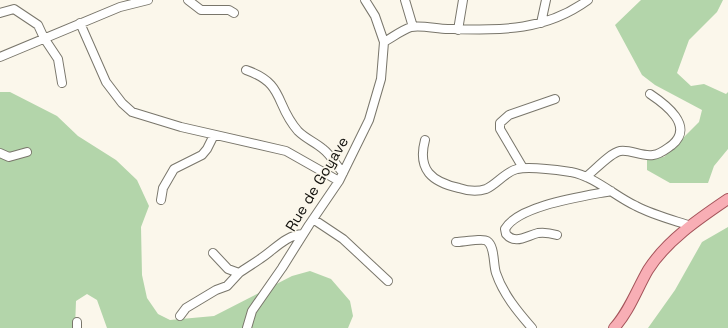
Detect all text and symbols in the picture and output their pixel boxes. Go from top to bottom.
street label: Rue de Goyave [281,133,352,235]

